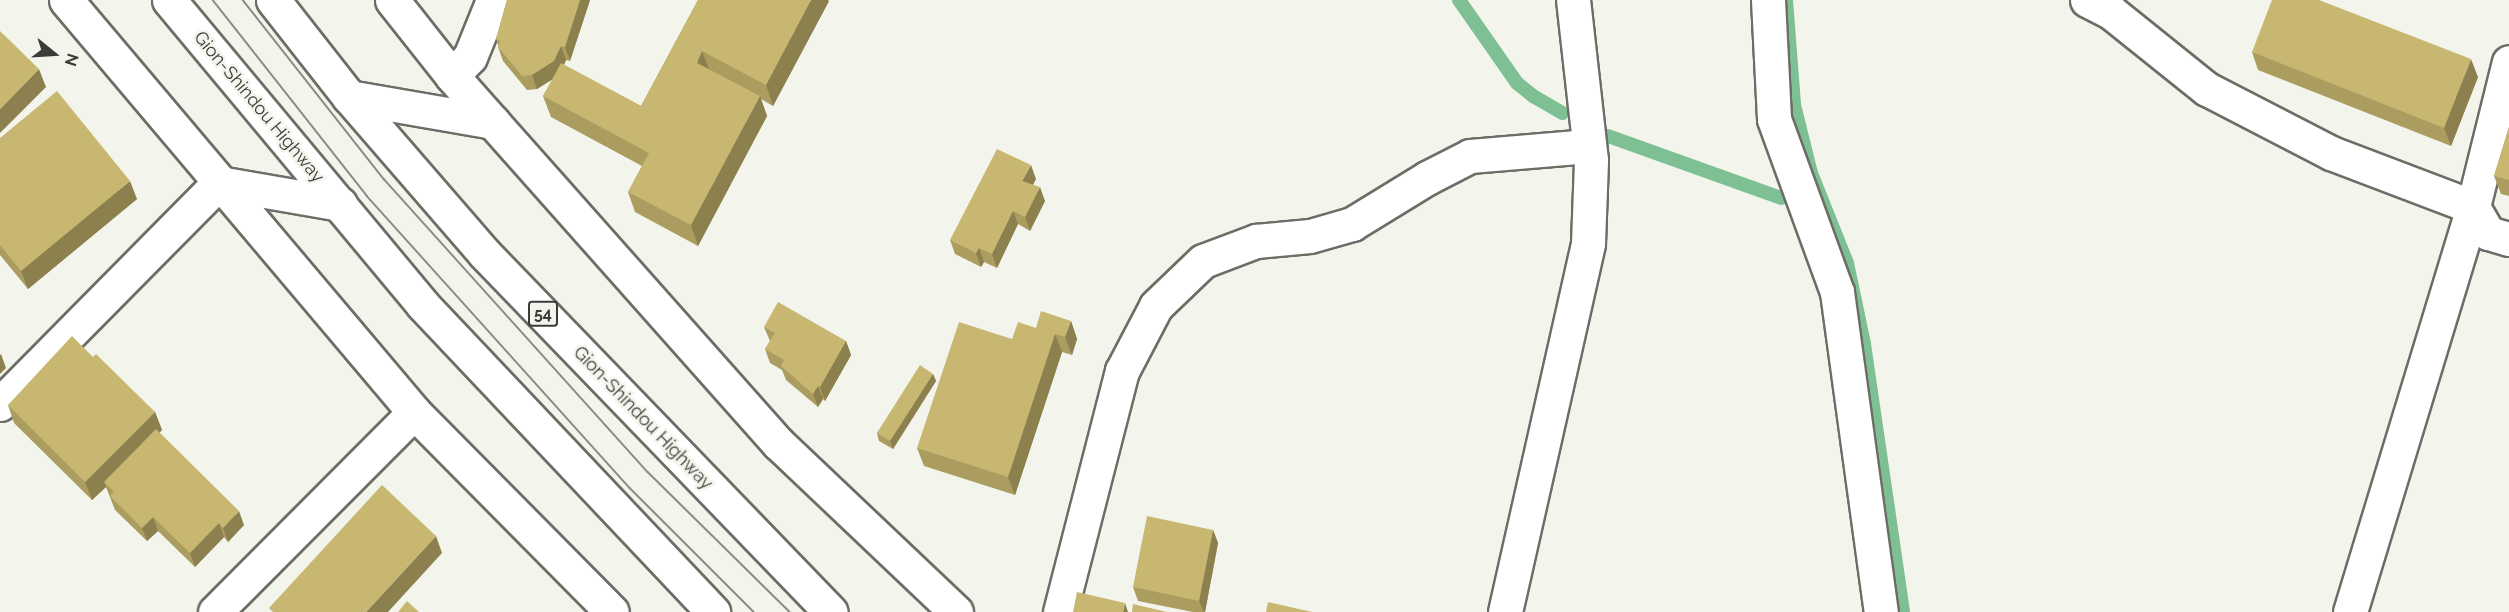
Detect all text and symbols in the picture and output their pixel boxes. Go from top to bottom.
north arrow [24,24,84,84]
street label: Gion-Shindou Highway [189,27,329,187]
text: N [61,51,83,68]
road number: 54 [528,301,558,327]
street label: Gion-Shindou Highway [569,342,717,494]

